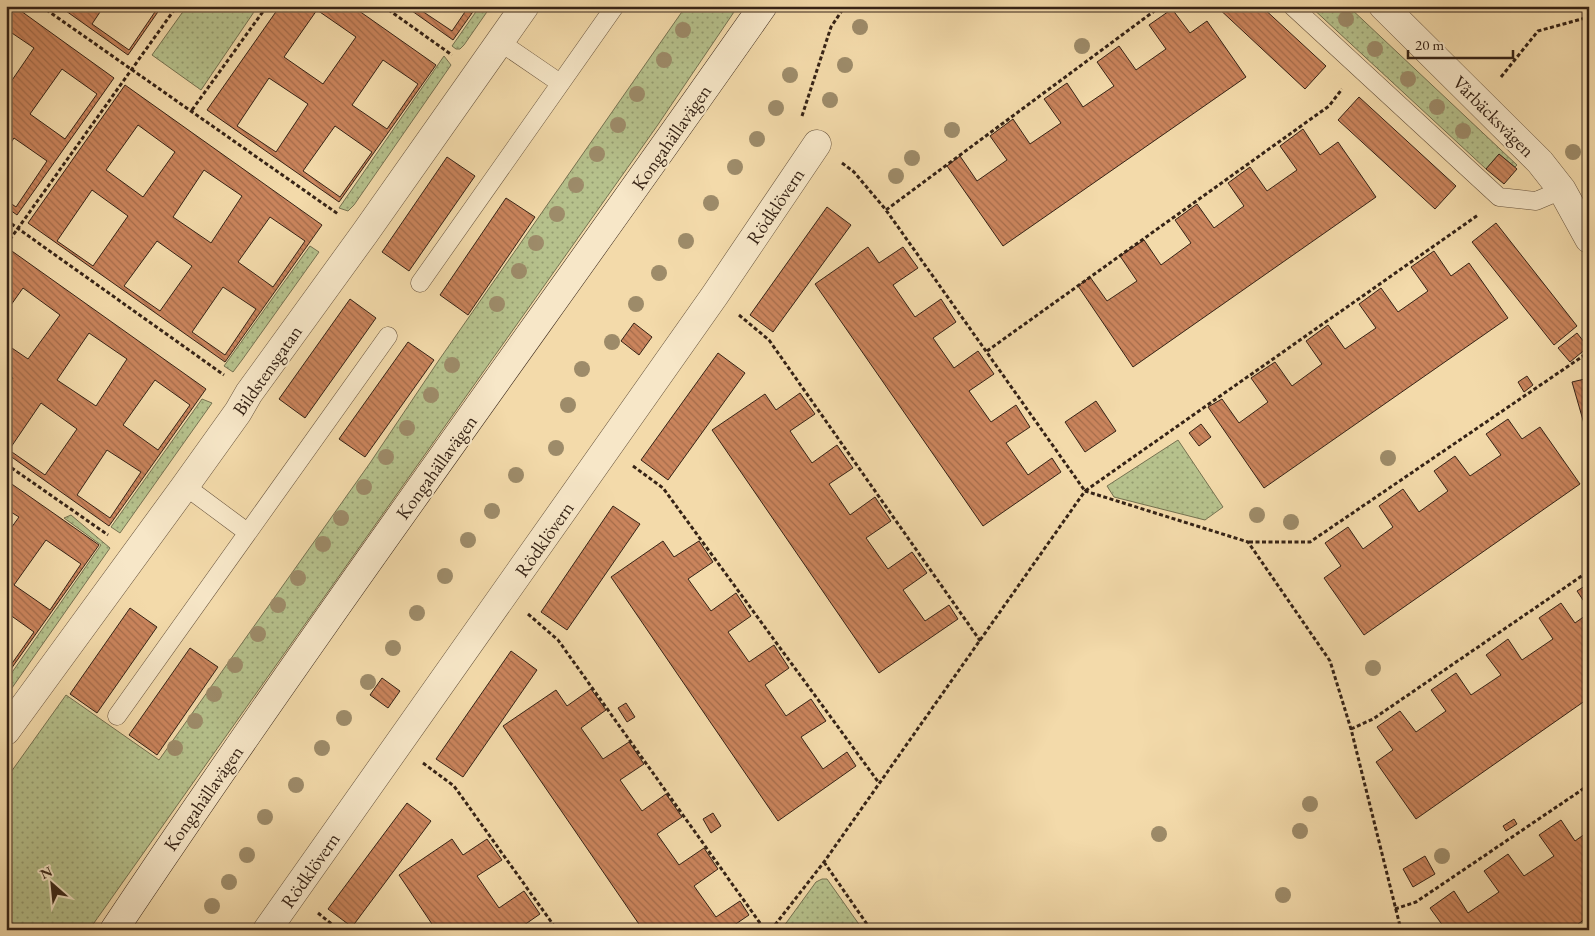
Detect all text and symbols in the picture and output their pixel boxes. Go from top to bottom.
scale bar [1408,28,1512,60]
text: 20 m [1415,35,1444,54]
street label: Vårbäcksvägen [1447,70,1540,163]
street label: Kongahällavägen [626,80,717,195]
street label: Rödklövern [741,163,810,249]
street label: Bildstensgatan [227,320,308,421]
street label: Kongahällavägen [390,410,483,524]
street label: Rödklövern [509,497,580,582]
street label: Kongahällavägen [158,741,249,856]
street label: Rödklövern [275,828,346,913]
north arrow [28,858,78,908]
text: N [37,862,56,883]

